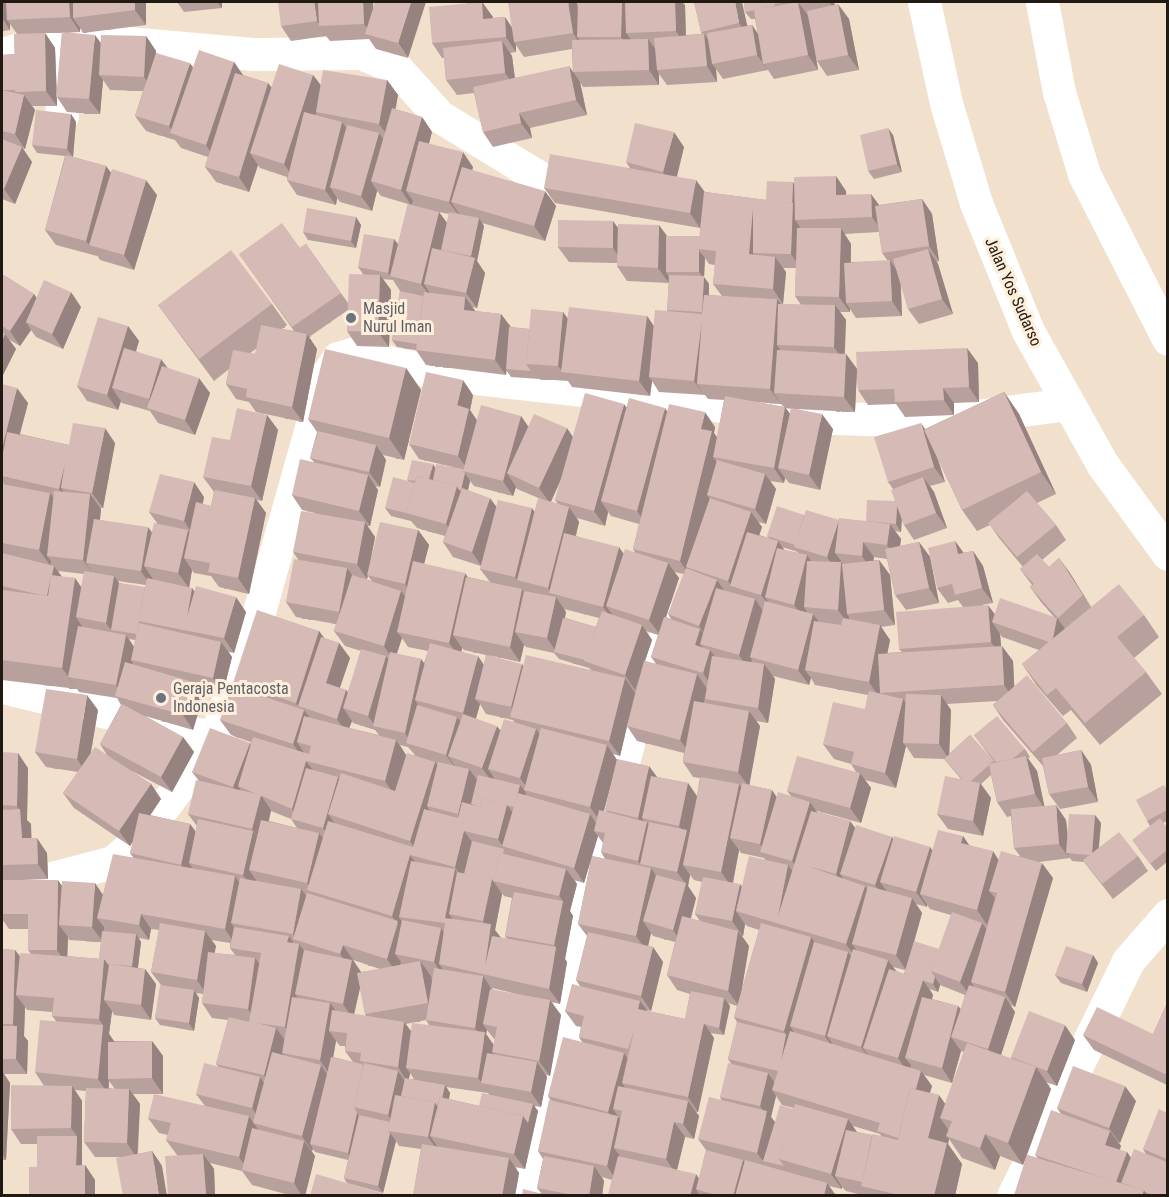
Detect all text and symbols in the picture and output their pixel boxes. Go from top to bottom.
street label: Jalan Yos Sudarso [980,235,1046,349]
place label: Masjid Nurul Iman [363,299,432,337]
marker: Masjid Nurul Iman [344,311,358,325]
place label: Geraja Pentacosta Indonesia [173,679,289,717]
marker: Geraja Pentacosta Indonesia [154,691,168,705]

